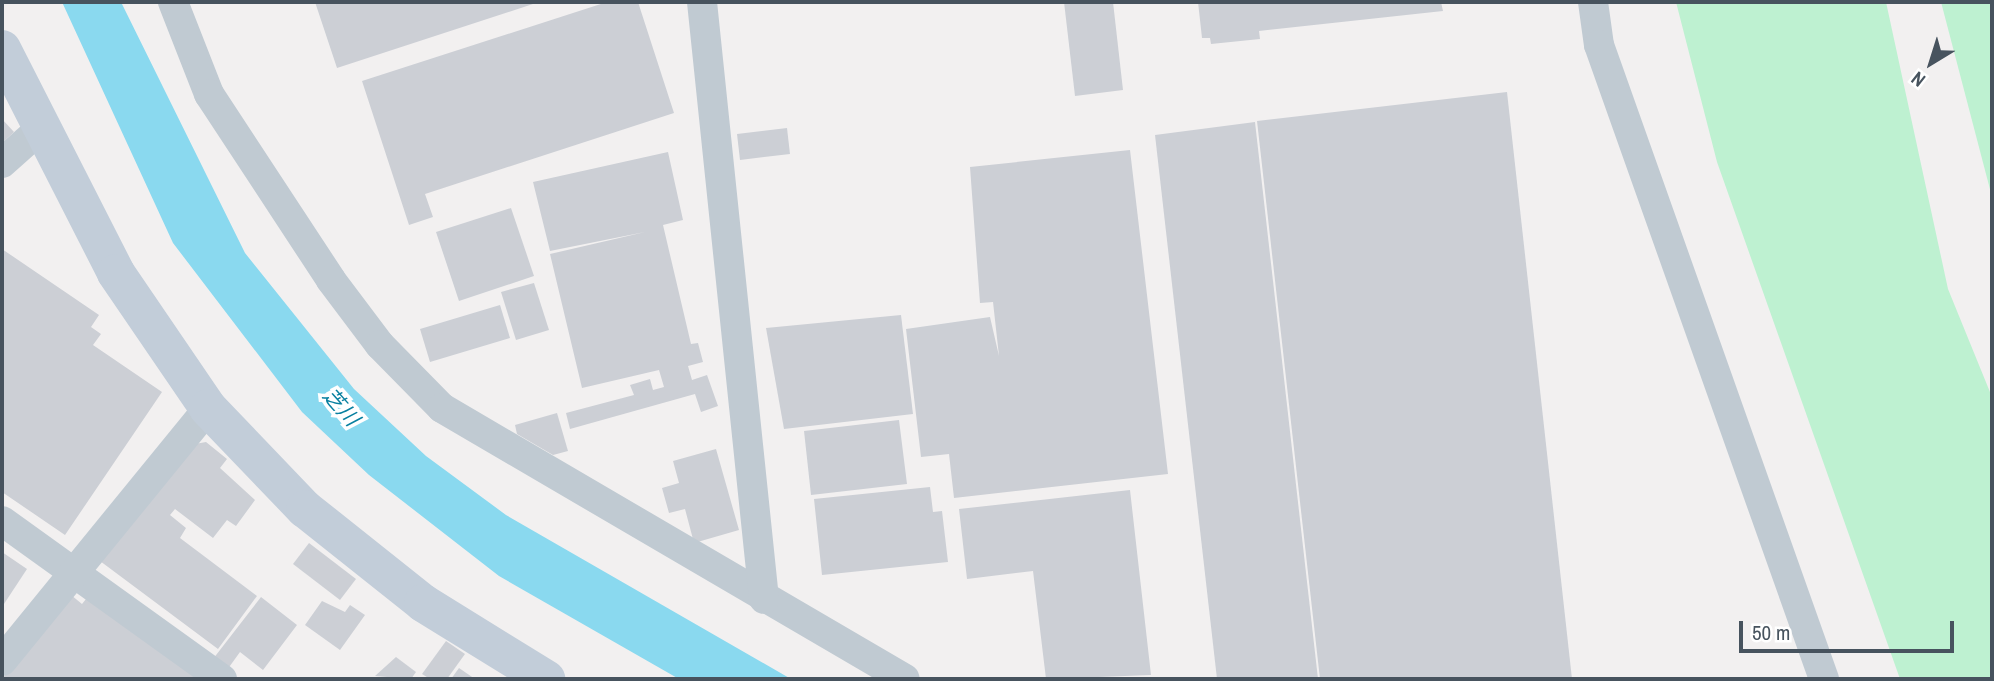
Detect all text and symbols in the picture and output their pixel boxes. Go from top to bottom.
north arrow [1896,28,1966,98]
text: N [1906,66,1931,93]
water label: 芝川 [318,383,364,431]
scale bar [1742,608,1957,652]
text: 50 m [1752,618,1790,647]

